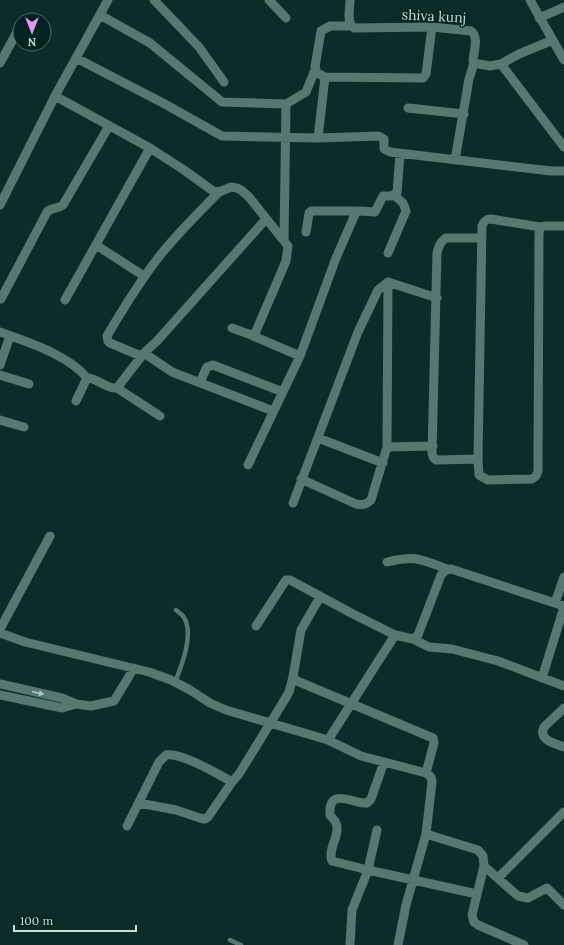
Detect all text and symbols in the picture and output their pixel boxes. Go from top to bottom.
street label: shiva kunj [401,5,467,27]
north arrow [12,12,52,52]
text: N [27,35,36,49]
one-way arrow [32,690,44,696]
scale bar [14,907,136,933]
text: 100 m [20,913,53,928]

